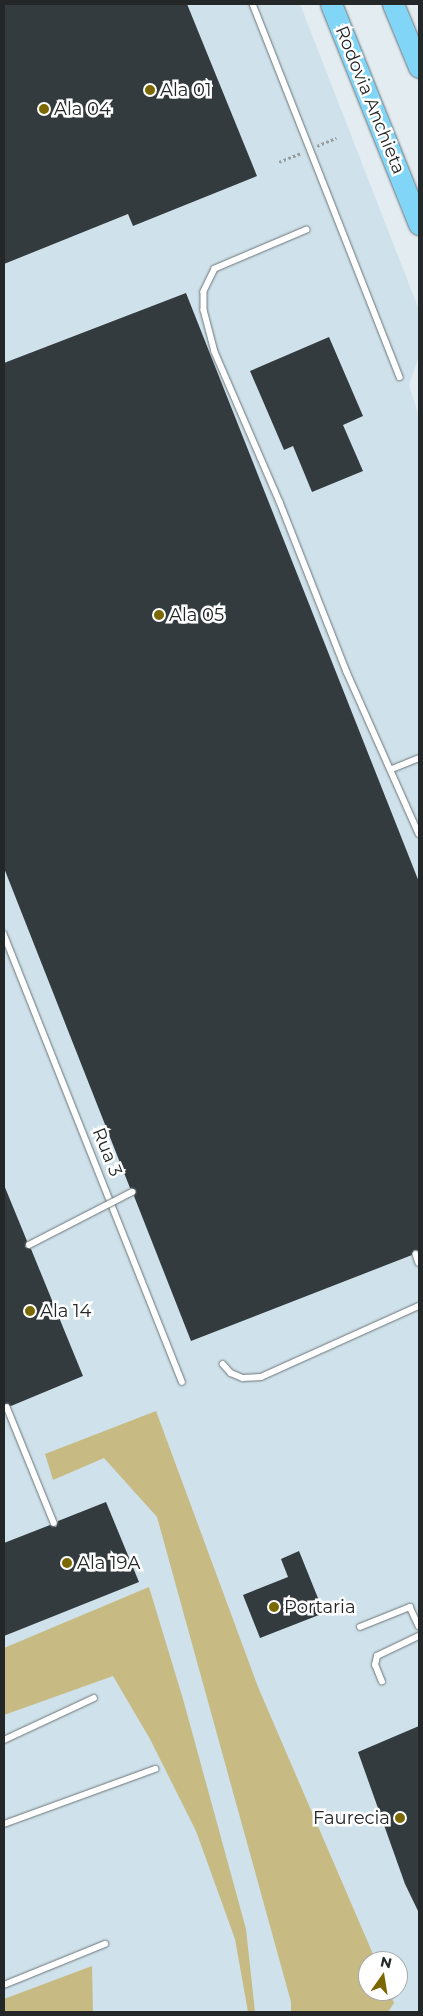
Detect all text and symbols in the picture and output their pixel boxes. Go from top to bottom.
street label: Rodovia Anchieta [330,23,410,177]
place label: Ala 01 [160,79,211,101]
marker: Ala 01 [144,84,156,96]
place label: Ala 04 [54,98,111,120]
marker: Ala 04 [38,103,50,115]
place label: Ala 05 [169,604,224,626]
marker: Ala 05 [153,609,165,621]
street label: Rua 3 [88,1124,126,1180]
place label: Ala 14 [40,1300,91,1322]
marker: Ala 14 [24,1305,36,1317]
place label: Ala 19A [77,1552,140,1574]
marker: Ala 19A [61,1557,73,1569]
place label: Portaria [284,1596,356,1618]
marker: Portaria [268,1601,280,1613]
place label: Faurecia [313,1807,390,1829]
marker: Faurecia [394,1812,406,1824]
north arrow [358,1951,408,2001]
text: N [379,1952,394,1972]

